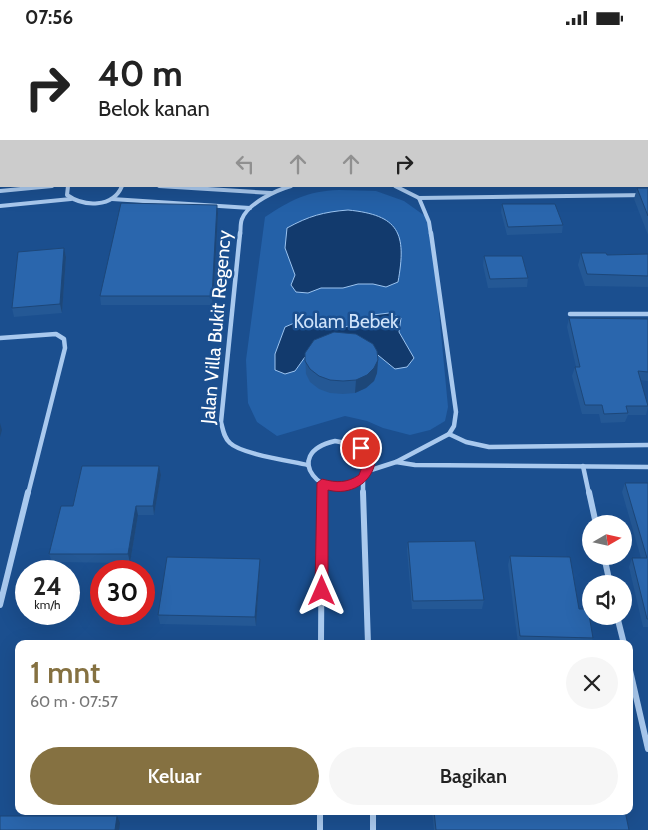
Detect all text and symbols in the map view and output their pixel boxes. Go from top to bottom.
text: 07:56 [25,6,73,29]
text: 40 m [98,52,183,95]
icon: right [15,55,80,120]
text: Belok kanan [98,95,210,122]
icon: left [231,150,259,178]
icon: ahead [284,150,312,178]
icon: ahead [337,150,365,178]
icon: right [390,150,418,178]
street label: Jalan Villa Bukit Regency [196,229,236,426]
park label: Kolam Bebek [294,310,399,333]
pin [340,427,382,469]
icon: arrive [347,434,375,462]
north arrow [582,515,632,565]
map controls [582,515,632,625]
speed limit sign: 30 [90,560,155,625]
position arrow [295,564,347,616]
text: 24 [33,571,62,601]
button: sound [582,575,632,625]
text: km/h [34,597,61,612]
text: 1 mnt [30,654,100,691]
button: close [566,657,618,709]
text: 60 m · 07:57 [30,692,118,711]
button: Keluar [30,747,319,805]
button: Bagikan [329,747,618,805]

